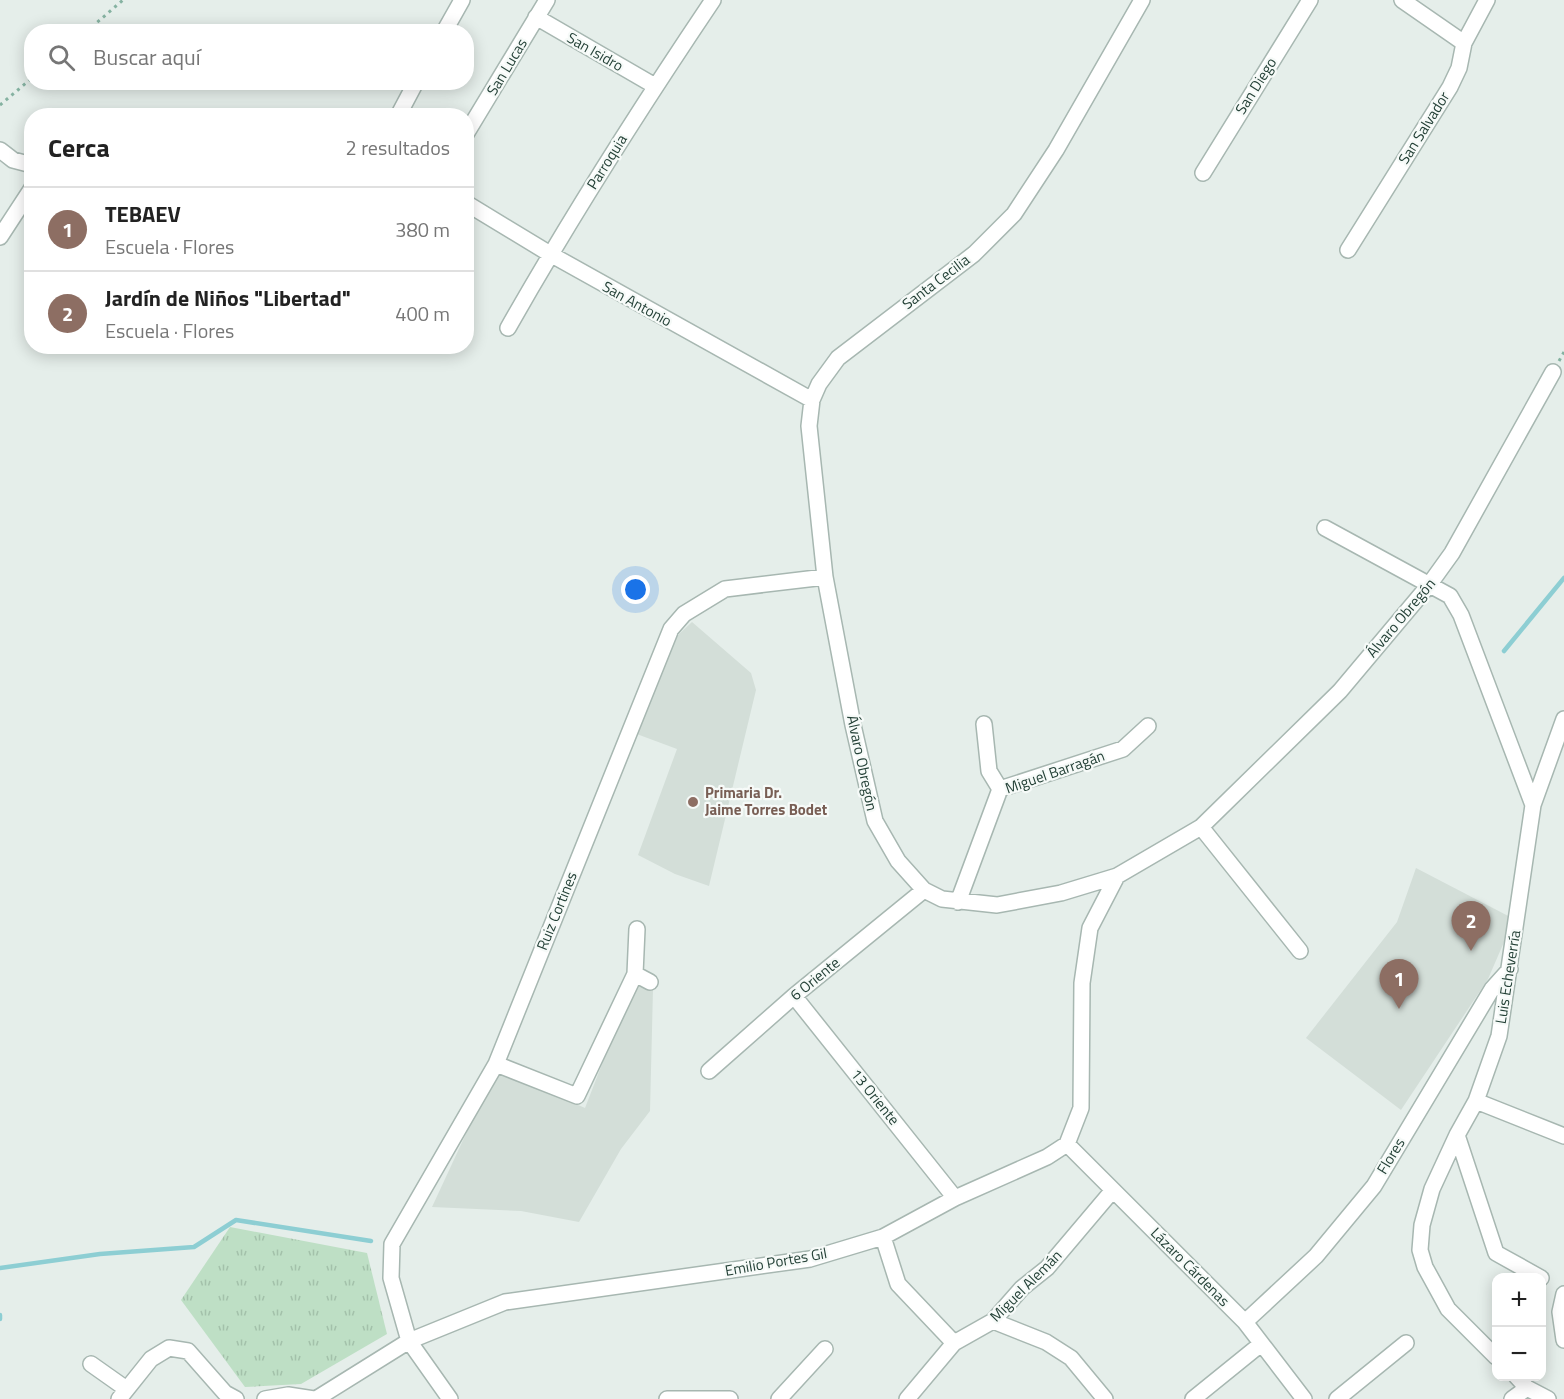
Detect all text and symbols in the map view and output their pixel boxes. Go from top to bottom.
search box [24,24,474,90]
street label: San Isidro [563,26,628,77]
street label: San Lucas [480,34,533,100]
text: Buscar aquí [93,40,201,74]
icon: search [45,41,78,74]
street label: San Diego [1229,53,1282,119]
street label: San Salvador [1392,87,1455,168]
text: Cerca [48,128,110,167]
street label: Parroquia [581,129,633,194]
text: 2 resultados [346,132,450,163]
text: TEBAEV [105,197,181,231]
text: 1 [62,214,73,245]
text: 380 m [395,214,450,245]
text: Escuela · Flores [105,231,234,262]
street label: Santa Cecilia [897,248,975,315]
street label: San Antonio [598,275,676,332]
text: Jardín de Niños "Libertad" [105,281,351,315]
text: 2 [62,298,73,329]
text: 400 m [395,298,450,329]
text: Escuela · Flores [105,315,234,346]
street label: Álvaro Obregón [1361,573,1441,662]
your location [621,575,650,604]
street label: Álvaro Obregón [841,713,884,813]
street label: Miguel Barragán [1002,744,1108,799]
place label: Primaria Dr. Jaime Torres Bodet [705,781,828,821]
marker: Primaria Dr. Jaime Torres Bodet [686,795,700,809]
street label: Ruiz Cortines [530,868,583,954]
pin: 2 [1452,902,1490,951]
street label: Luis Echeverría [1489,928,1526,1025]
street label: 6 Oriente [785,951,845,1006]
pin: 1 [1380,960,1418,1009]
street label: 13 Oriente [845,1063,905,1130]
street label: Flores [1371,1133,1410,1178]
street label: Lázaro Cárdenas [1145,1222,1235,1312]
street label: Emilio Portes Gil [723,1241,829,1282]
street label: Miguel Alemán [984,1244,1067,1327]
map controls [1492,1273,1546,1381]
button: + [1492,1273,1546,1327]
button: − [1492,1327,1546,1381]

